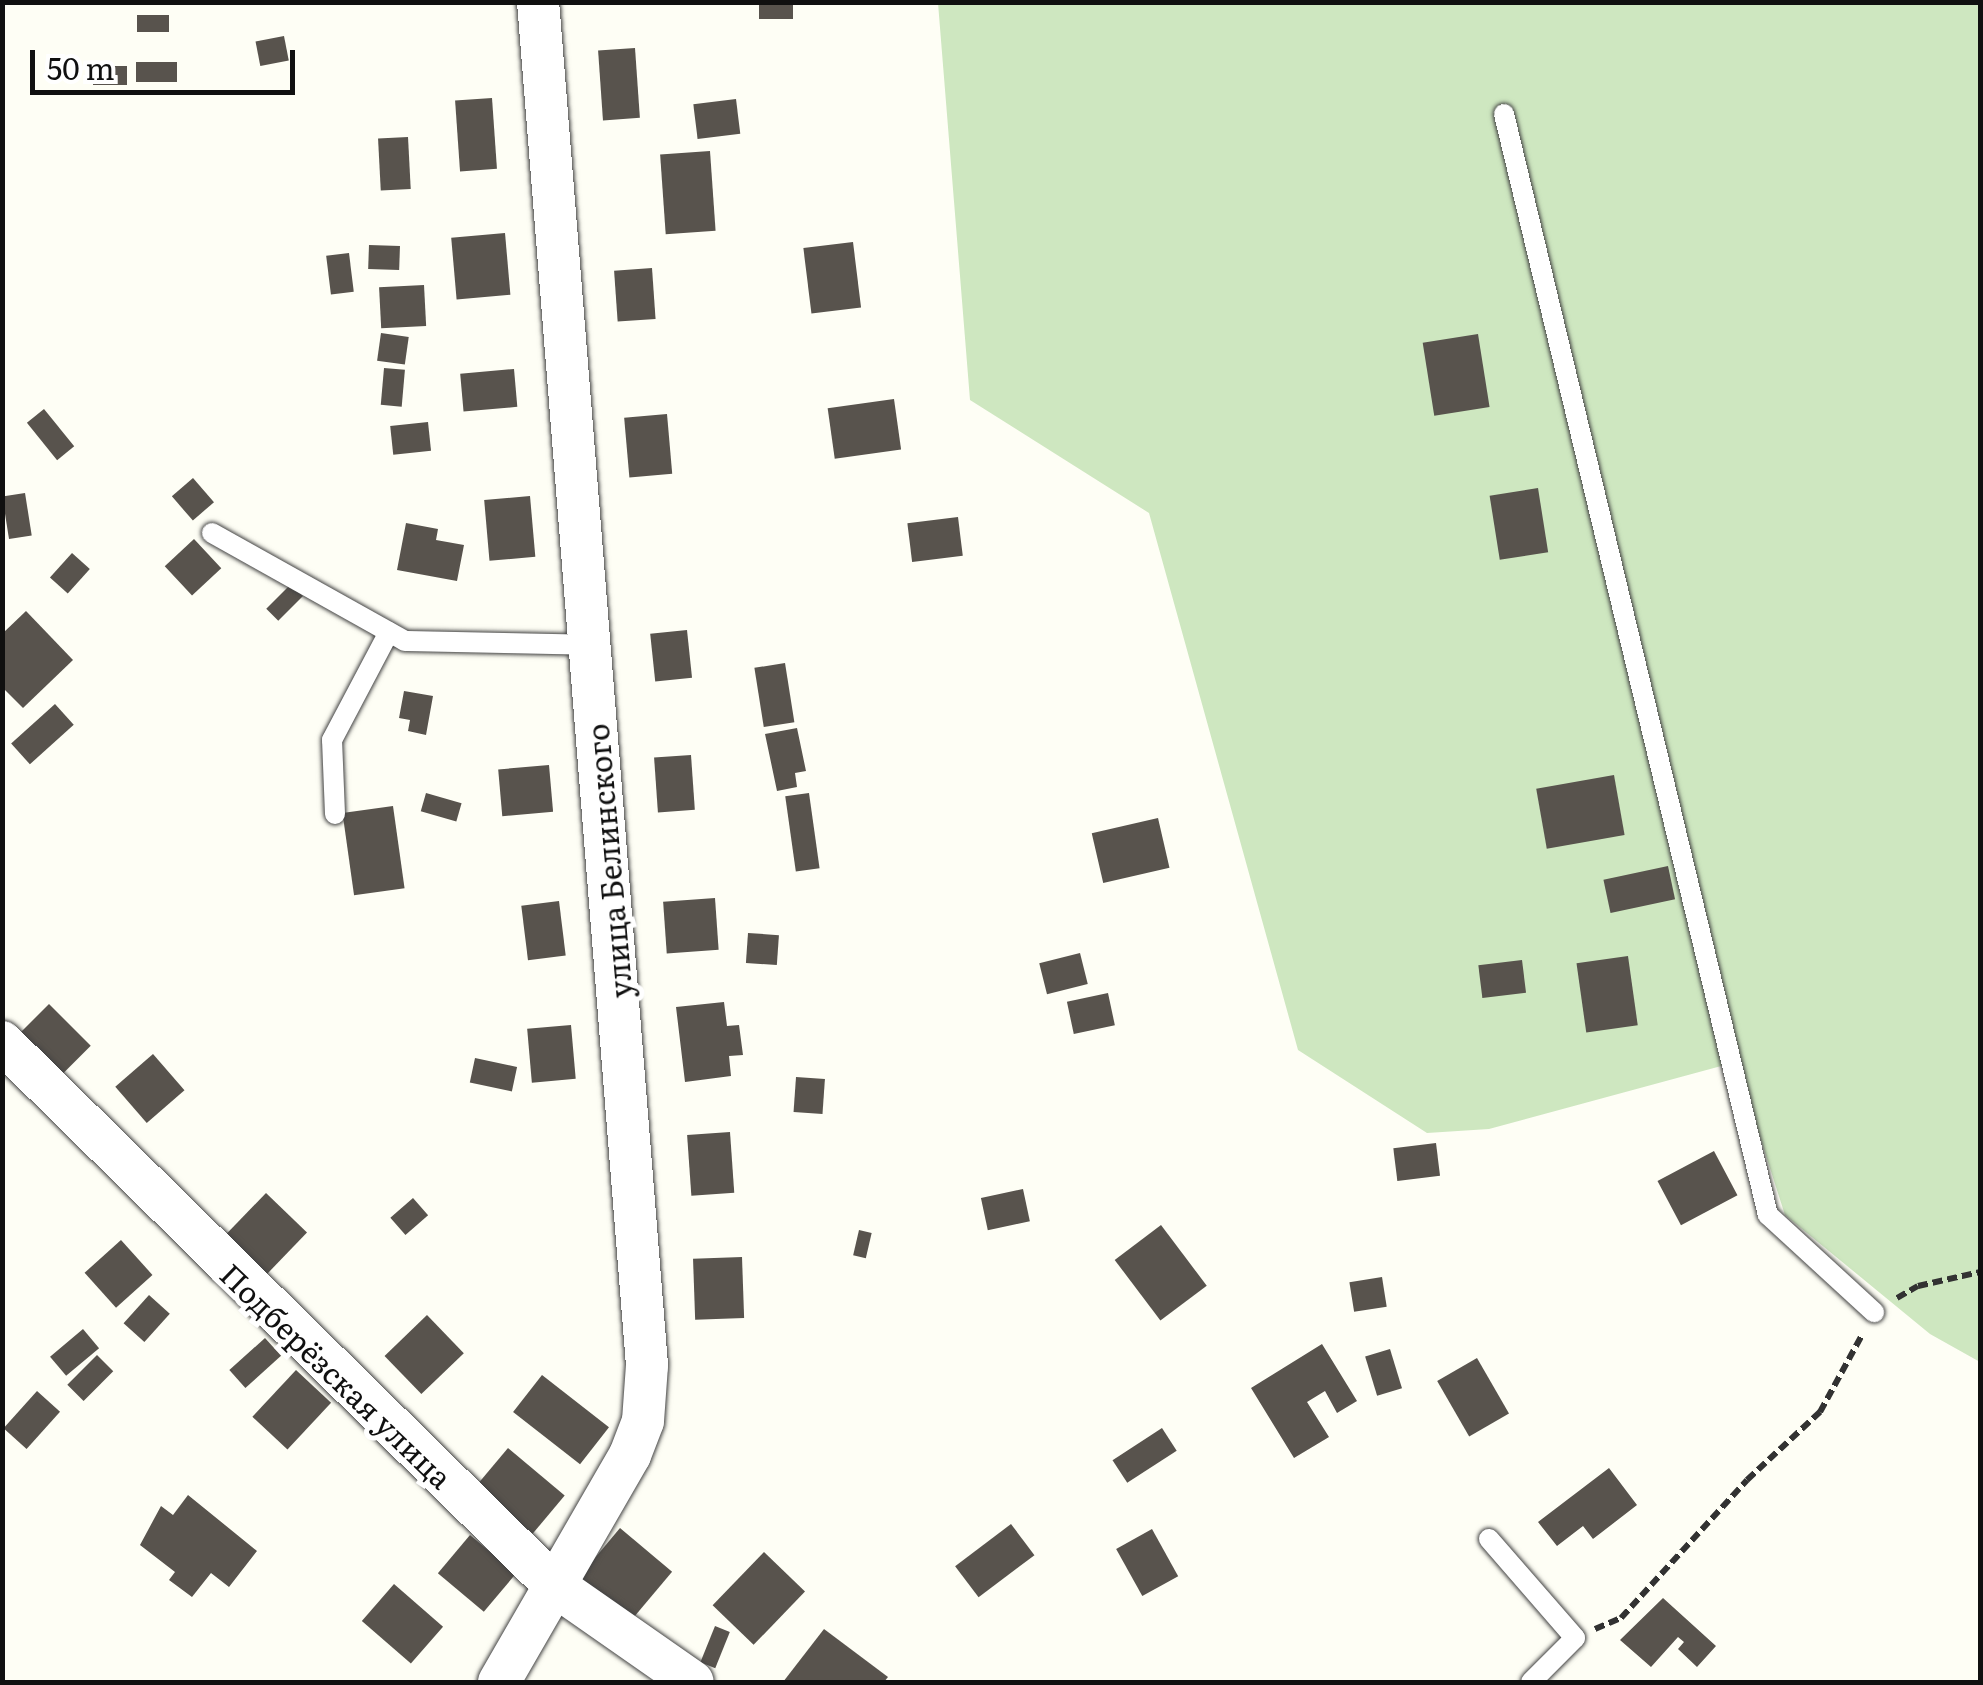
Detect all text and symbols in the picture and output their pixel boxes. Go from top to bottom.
scale bar [35,30,300,92]
text: 50 m [47,45,115,89]
street label: улица Белинского [578,722,638,1000]
street label: Подберёзская улица [214,1255,460,1495]

